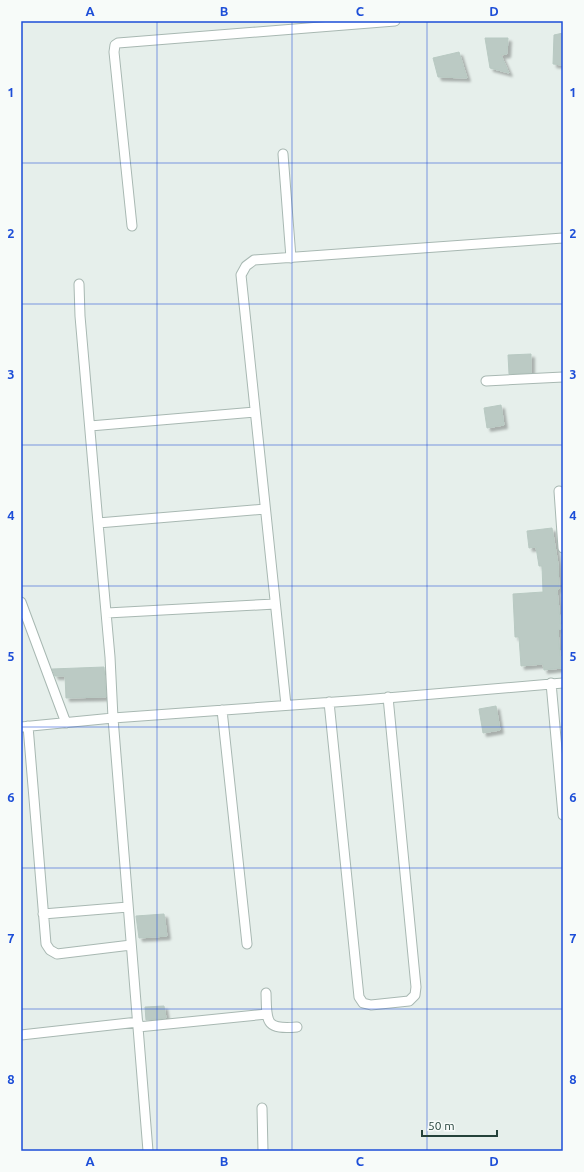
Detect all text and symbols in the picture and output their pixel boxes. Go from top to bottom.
text: A [85,4,95,18]
text: B [220,4,229,18]
text: C [356,4,365,18]
text: D [489,4,499,18]
text: 1 [7,85,15,99]
text: 1 [569,85,577,99]
text: 2 [7,226,15,240]
text: 2 [569,226,577,240]
text: 3 [7,367,15,381]
text: 3 [569,367,577,381]
text: 4 [7,508,15,522]
text: 4 [569,508,577,522]
text: 5 [7,649,15,663]
text: 5 [569,649,577,663]
text: 6 [7,790,15,804]
text: 6 [569,790,577,804]
text: 7 [7,931,15,945]
text: 7 [569,931,577,945]
text: 8 [7,1072,15,1086]
text: 8 [569,1072,577,1086]
scale bar [422,1112,497,1138]
text: 50 m [428,1119,455,1132]
text: A [85,1154,95,1168]
text: B [220,1154,229,1168]
text: C [356,1154,365,1168]
text: D [489,1154,499,1168]

